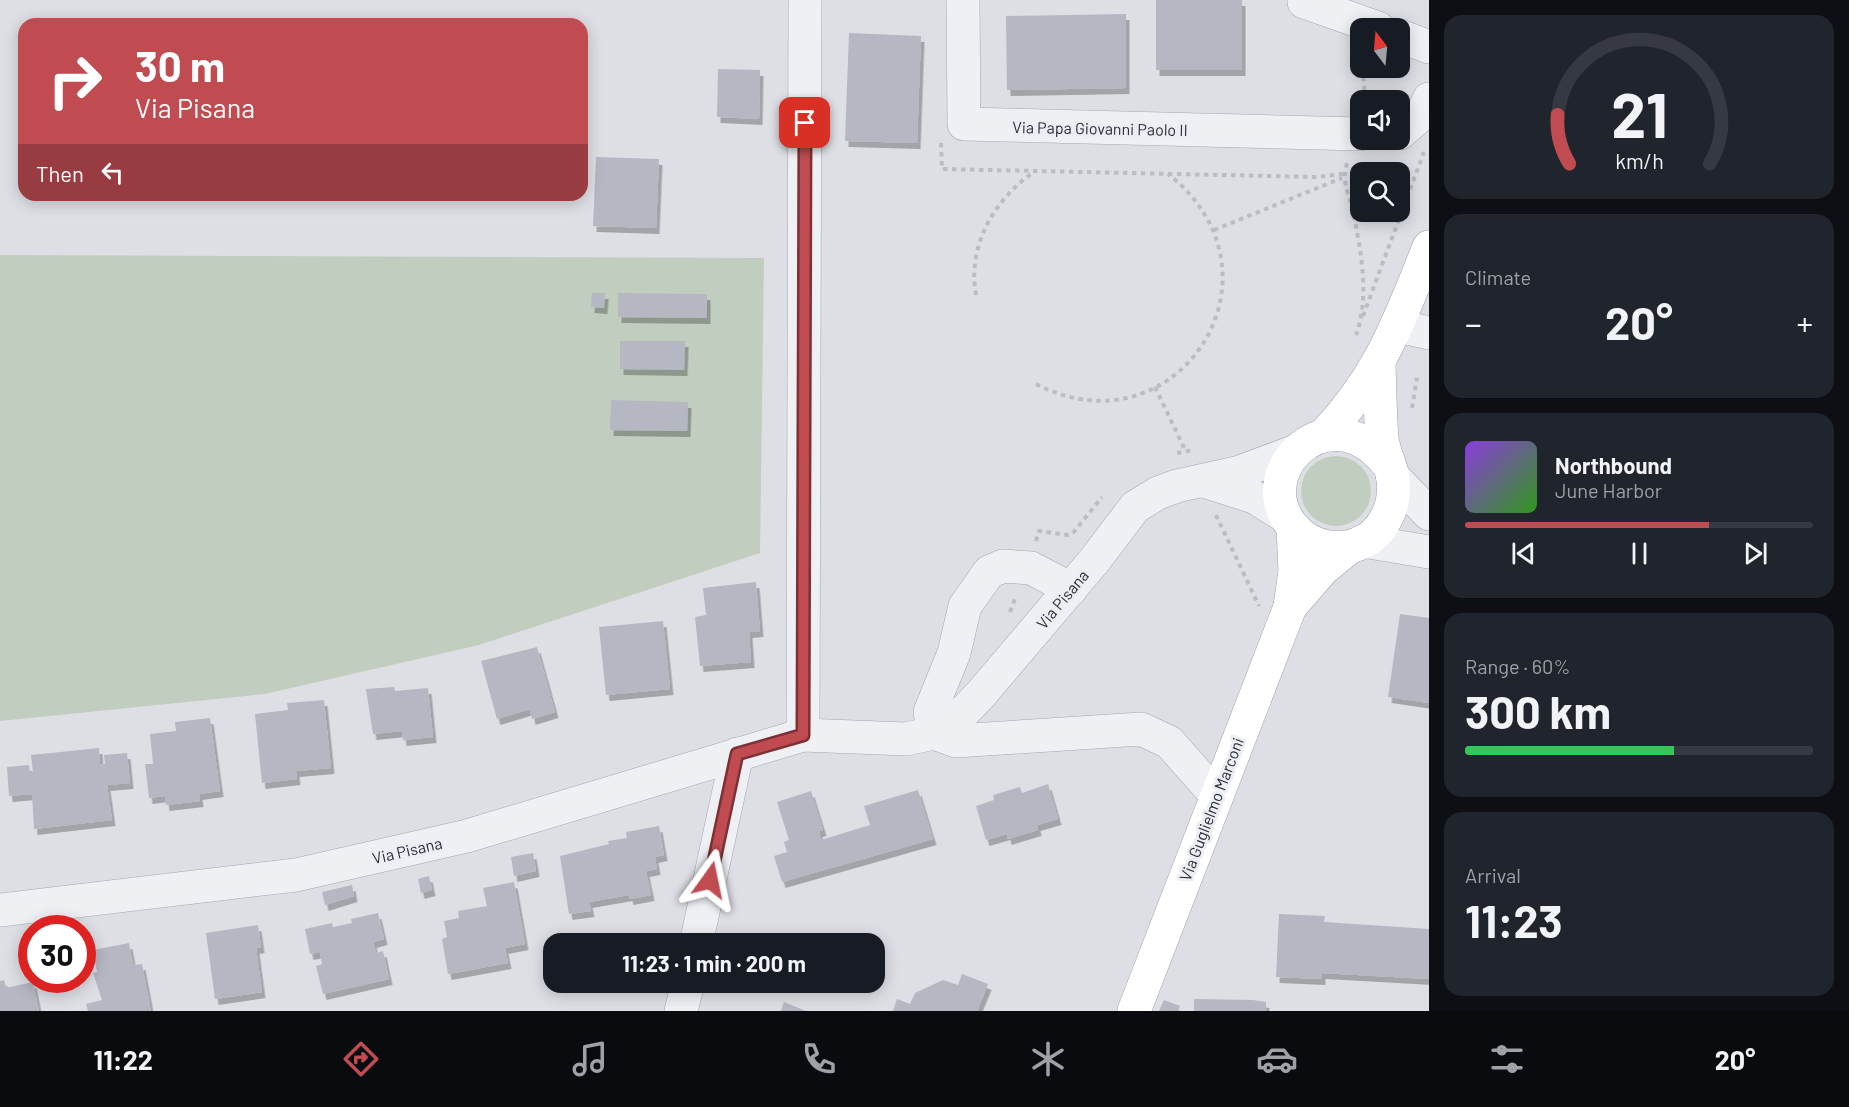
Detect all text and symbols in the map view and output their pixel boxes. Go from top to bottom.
north arrow [1350,18,1410,78]
map controls [1350,18,1410,222]
text: 30 m [135,40,225,90]
icon: right [36,42,114,120]
text: 21 [1611,76,1667,150]
button: sound [1350,90,1410,150]
text: Via Pisana [135,91,255,123]
pin [779,97,830,148]
icon: arrive [788,106,821,139]
street label: Via Papa Giovanni Paolo II [1012,117,1188,139]
text: km/h [1615,148,1663,173]
icon: left [96,156,129,189]
text: Then [36,160,84,186]
button: search [1350,162,1410,222]
text: Climate [1465,265,1531,289]
text: 20° [1605,295,1673,349]
text: − [1465,303,1482,343]
text: + [1797,303,1813,343]
text: Northbound [1555,452,1672,478]
text: June Harbor [1555,478,1662,502]
icon: previous [1507,537,1540,570]
icon: pause [1623,537,1656,570]
icon: next [1739,537,1772,570]
street label: Via Pisana [1032,566,1092,632]
text: Range · 60% [1465,654,1570,678]
text: 300 km [1465,684,1611,738]
street label: Via Guglielmo Marconi [1175,735,1247,883]
street label: Via Pisana [370,833,444,867]
position arrow [678,848,742,912]
text: Arrival [1465,863,1521,887]
text: 11:23 [1465,893,1562,947]
speed limit sign: 30 [18,915,96,993]
text: 11:23 · 1 min · 200 m [622,950,806,976]
icon: directions [340,1038,382,1080]
icon: music [569,1038,611,1080]
icon: phone [798,1038,840,1080]
icon: climate [1027,1038,1069,1080]
icon: car [1256,1038,1298,1080]
icon: filters [1486,1038,1528,1080]
text: 11:22 [94,1043,153,1075]
text: 20° [1715,1043,1755,1075]

